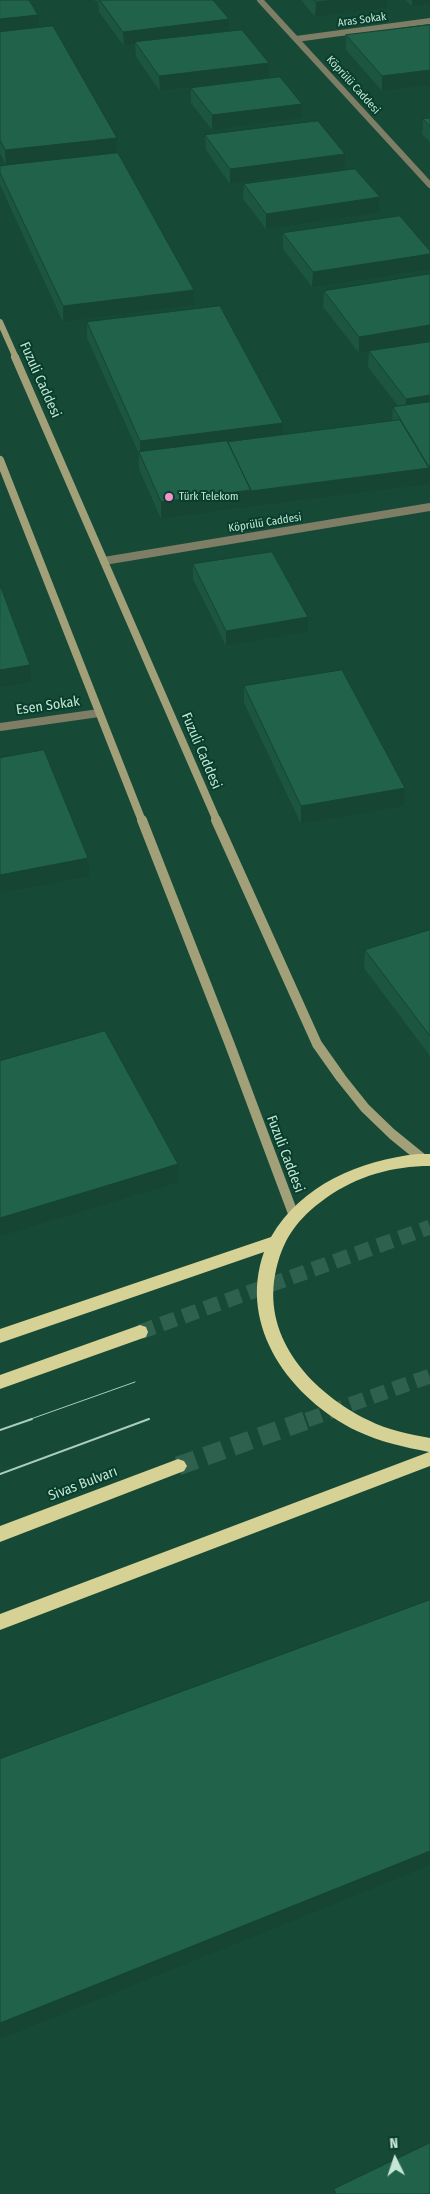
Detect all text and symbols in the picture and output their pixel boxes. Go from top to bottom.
street label: Aras Sokak [337,10,387,30]
street label: Köprülü Caddesi [323,53,383,117]
street label: Fuzuli Caddesi [16,339,64,421]
place label: Türk Telekom [179,490,238,504]
marker: Türk Telekom [163,491,175,503]
street label: Köprülü Caddesi [228,511,302,535]
street label: Esen Sokak [15,693,81,719]
street label: Fuzuli Caddesi [177,710,225,792]
street label: Fuzuli Caddesi [263,1113,307,1195]
street label: Sivas Bulvarı [46,1463,120,1505]
north arrow [370,2134,420,2184]
text: N [389,2135,399,2152]

